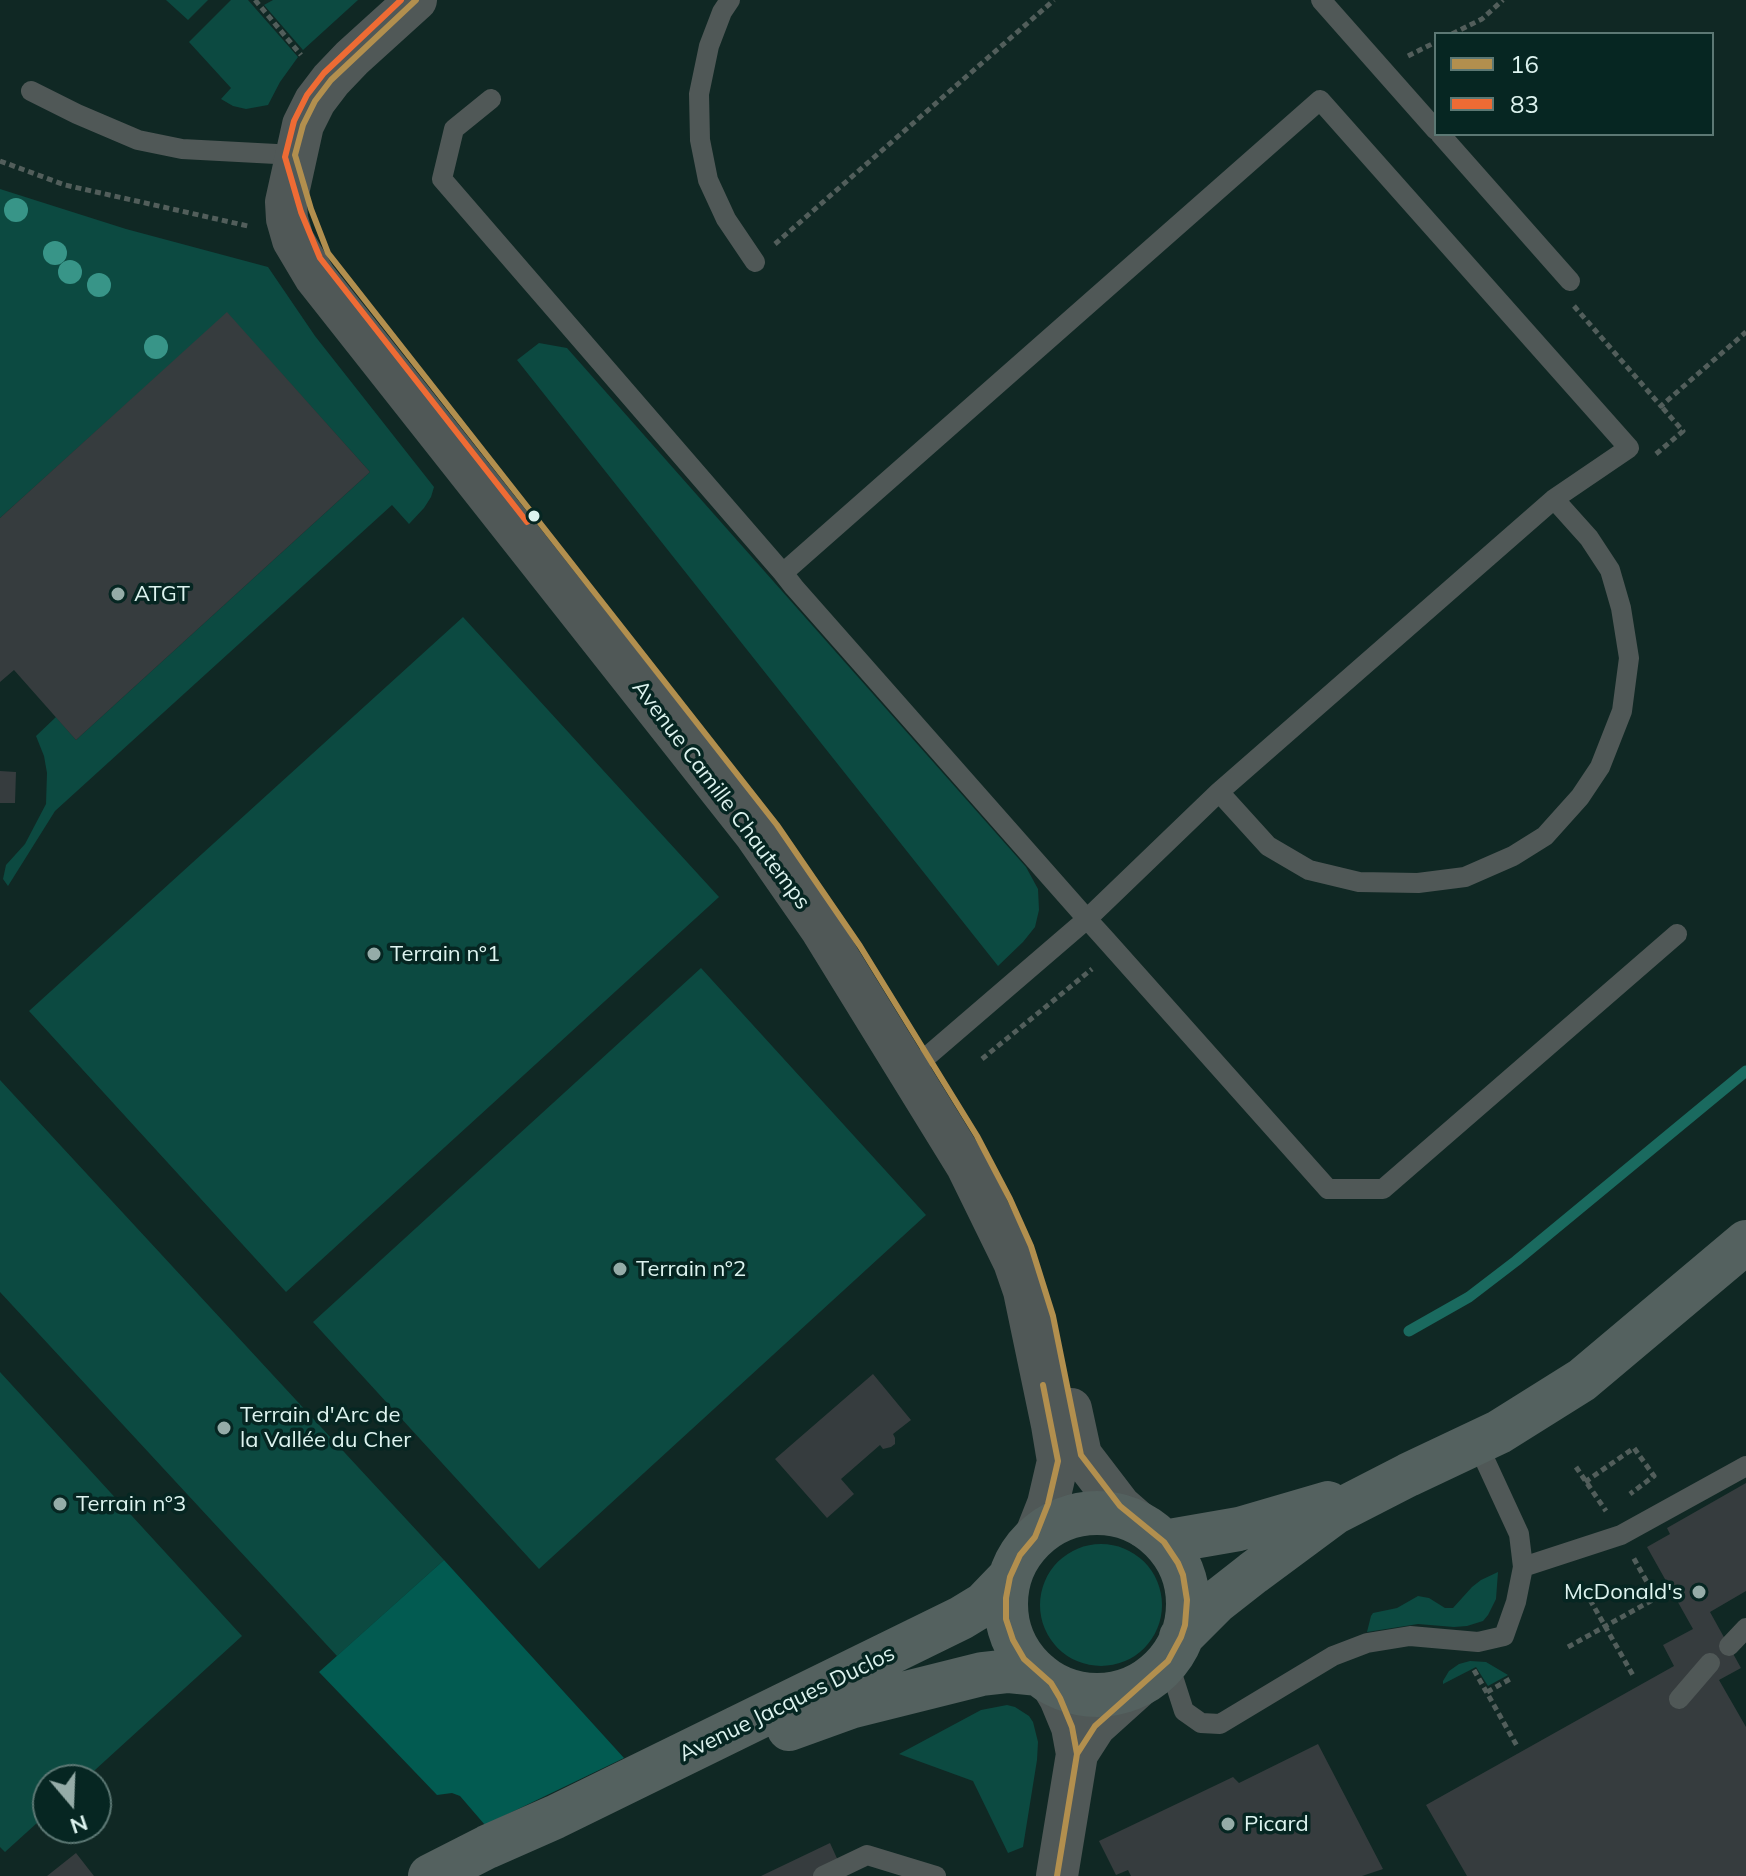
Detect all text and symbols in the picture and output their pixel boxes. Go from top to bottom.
legend [1434,32,1714,136]
text: 16 [1510,49,1539,79]
text: 83 [1510,89,1539,119]
unlabelled marker [526,508,542,524]
place label: ATGT [134,581,190,607]
marker: ATGT [109,585,127,603]
street label: Avenue Camille Chautemps [626,675,816,915]
place label: Terrain n°1 [390,941,500,967]
marker: Terrain n°1 [365,945,383,963]
place label: Terrain n°2 [636,1256,746,1282]
marker: Terrain n°2 [611,1260,629,1278]
place label: Terrain d'Arc de la Vallée du Cher [240,1402,411,1454]
marker: Terrain d'Arc de la Vallée du Cher [215,1419,233,1437]
place label: Terrain n°3 [76,1491,186,1517]
marker: Terrain n°3 [51,1495,69,1513]
place label: McDonald's [1564,1579,1683,1605]
marker: McDonald's [1690,1583,1708,1601]
street label: Avenue Jacques Duclos [675,1640,899,1768]
north arrow [32,1764,112,1844]
text: N [67,1809,92,1841]
place label: Picard [1244,1811,1309,1837]
marker: Picard [1219,1815,1237,1833]

